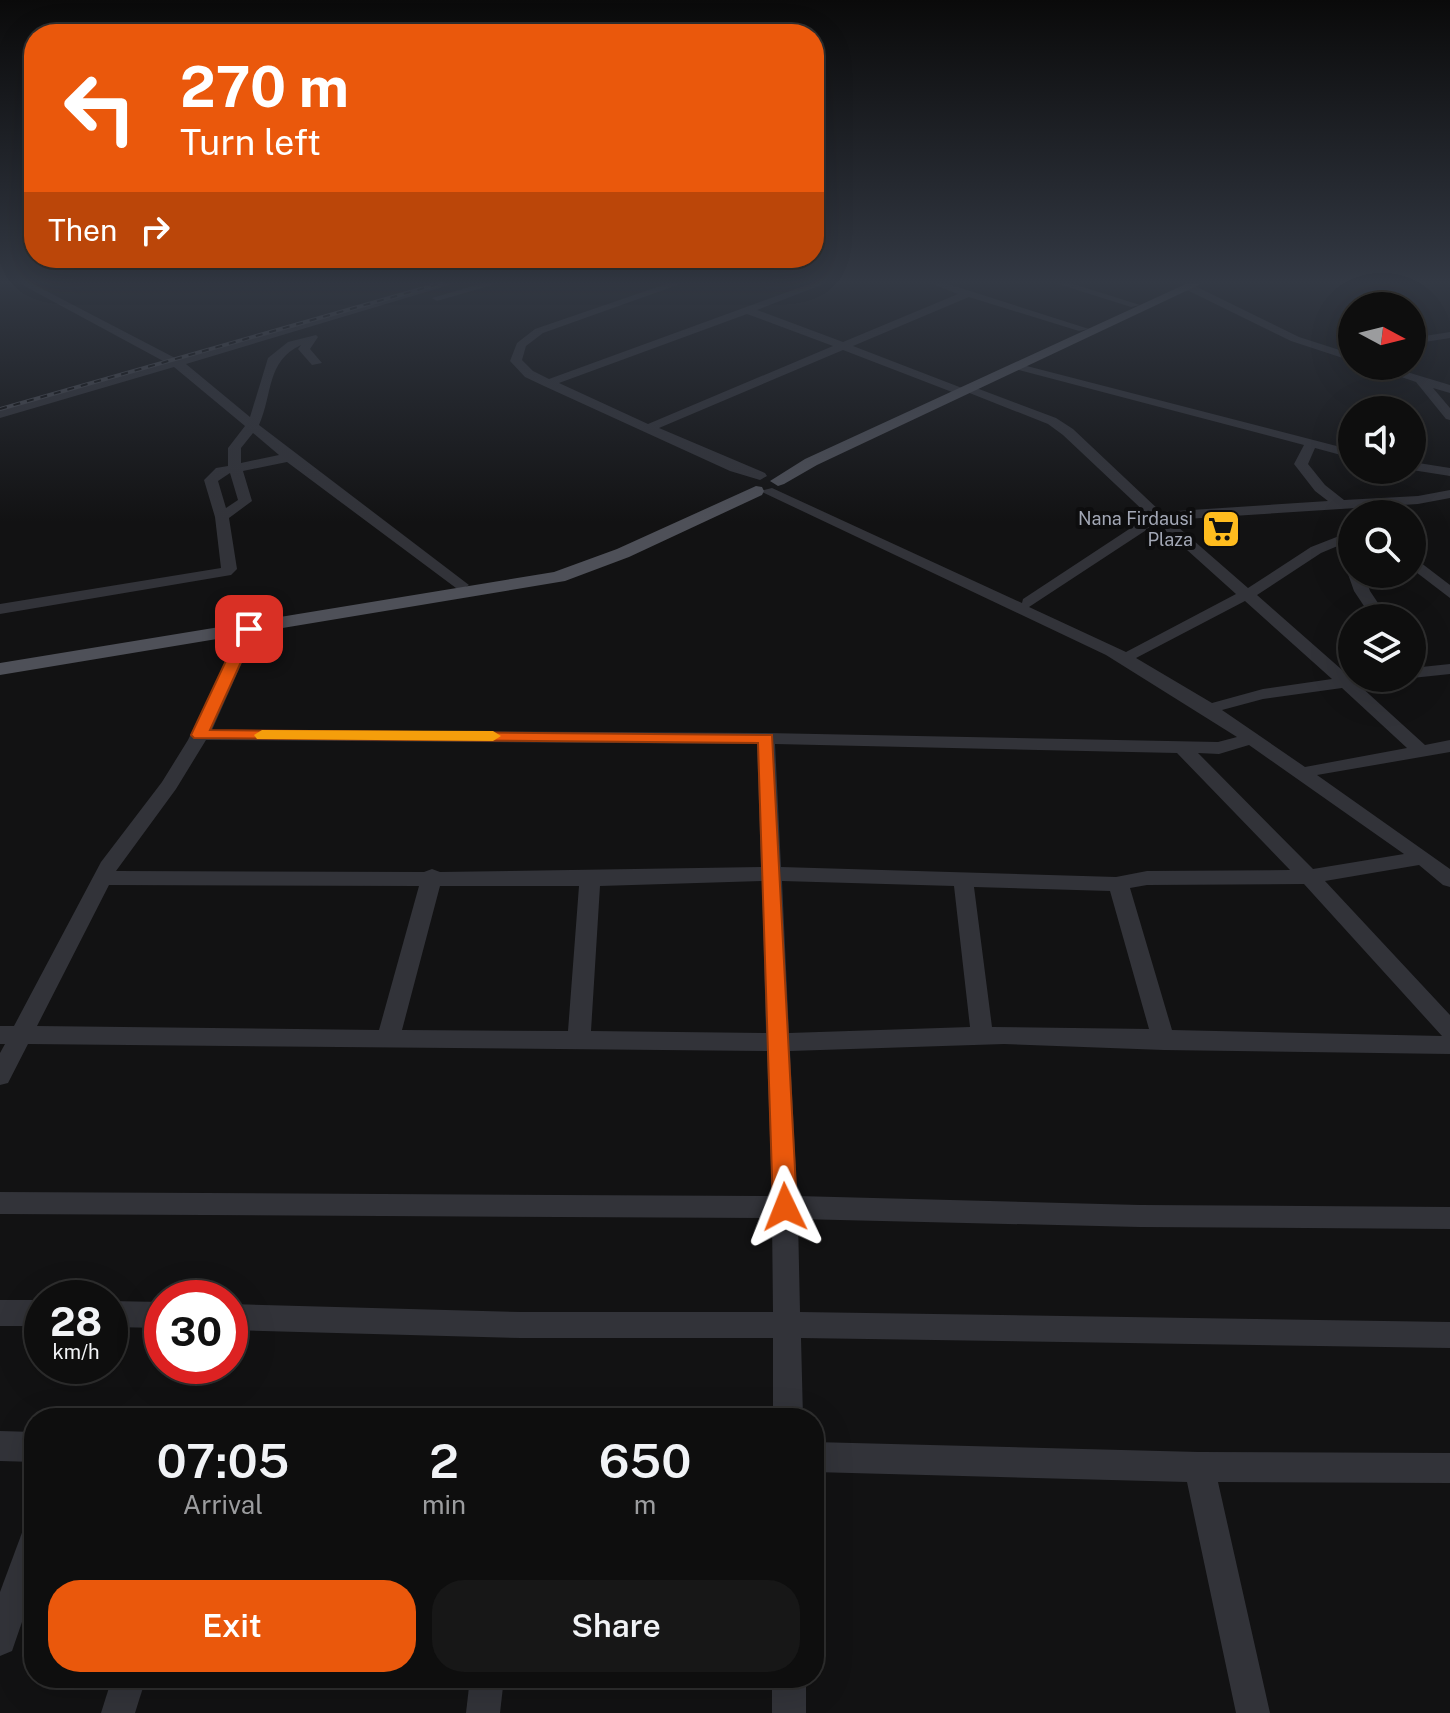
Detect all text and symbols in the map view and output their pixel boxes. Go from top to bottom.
text: 270 m [180,54,349,120]
icon: left [48,56,152,160]
text: Turn left [180,121,321,163]
icon: right [133,208,177,252]
text: Then [48,212,117,248]
north arrow [1338,292,1426,380]
map controls [1338,292,1426,692]
button: sound [1338,396,1426,484]
button: search [1338,500,1426,588]
place label: Nana Firdausi Plaza [1078,508,1193,550]
supermarket icon: Nana Firdausi Plaza [1200,508,1242,550]
pin [215,595,283,663]
button: layers [1338,604,1426,692]
icon: arrive [227,607,271,651]
position arrow [743,1165,827,1249]
speed limit sign: 30 [144,1280,248,1384]
text: 28 [50,1298,102,1345]
text: km/h [52,1340,100,1364]
text: 07:05 [157,1432,289,1489]
text: 2 [429,1432,459,1489]
text: 650 [599,1432,691,1489]
text: Arrival [183,1489,263,1520]
text: min [422,1489,466,1520]
text: m [634,1489,656,1520]
button: Exit [48,1580,416,1672]
button: Share [432,1580,800,1672]

